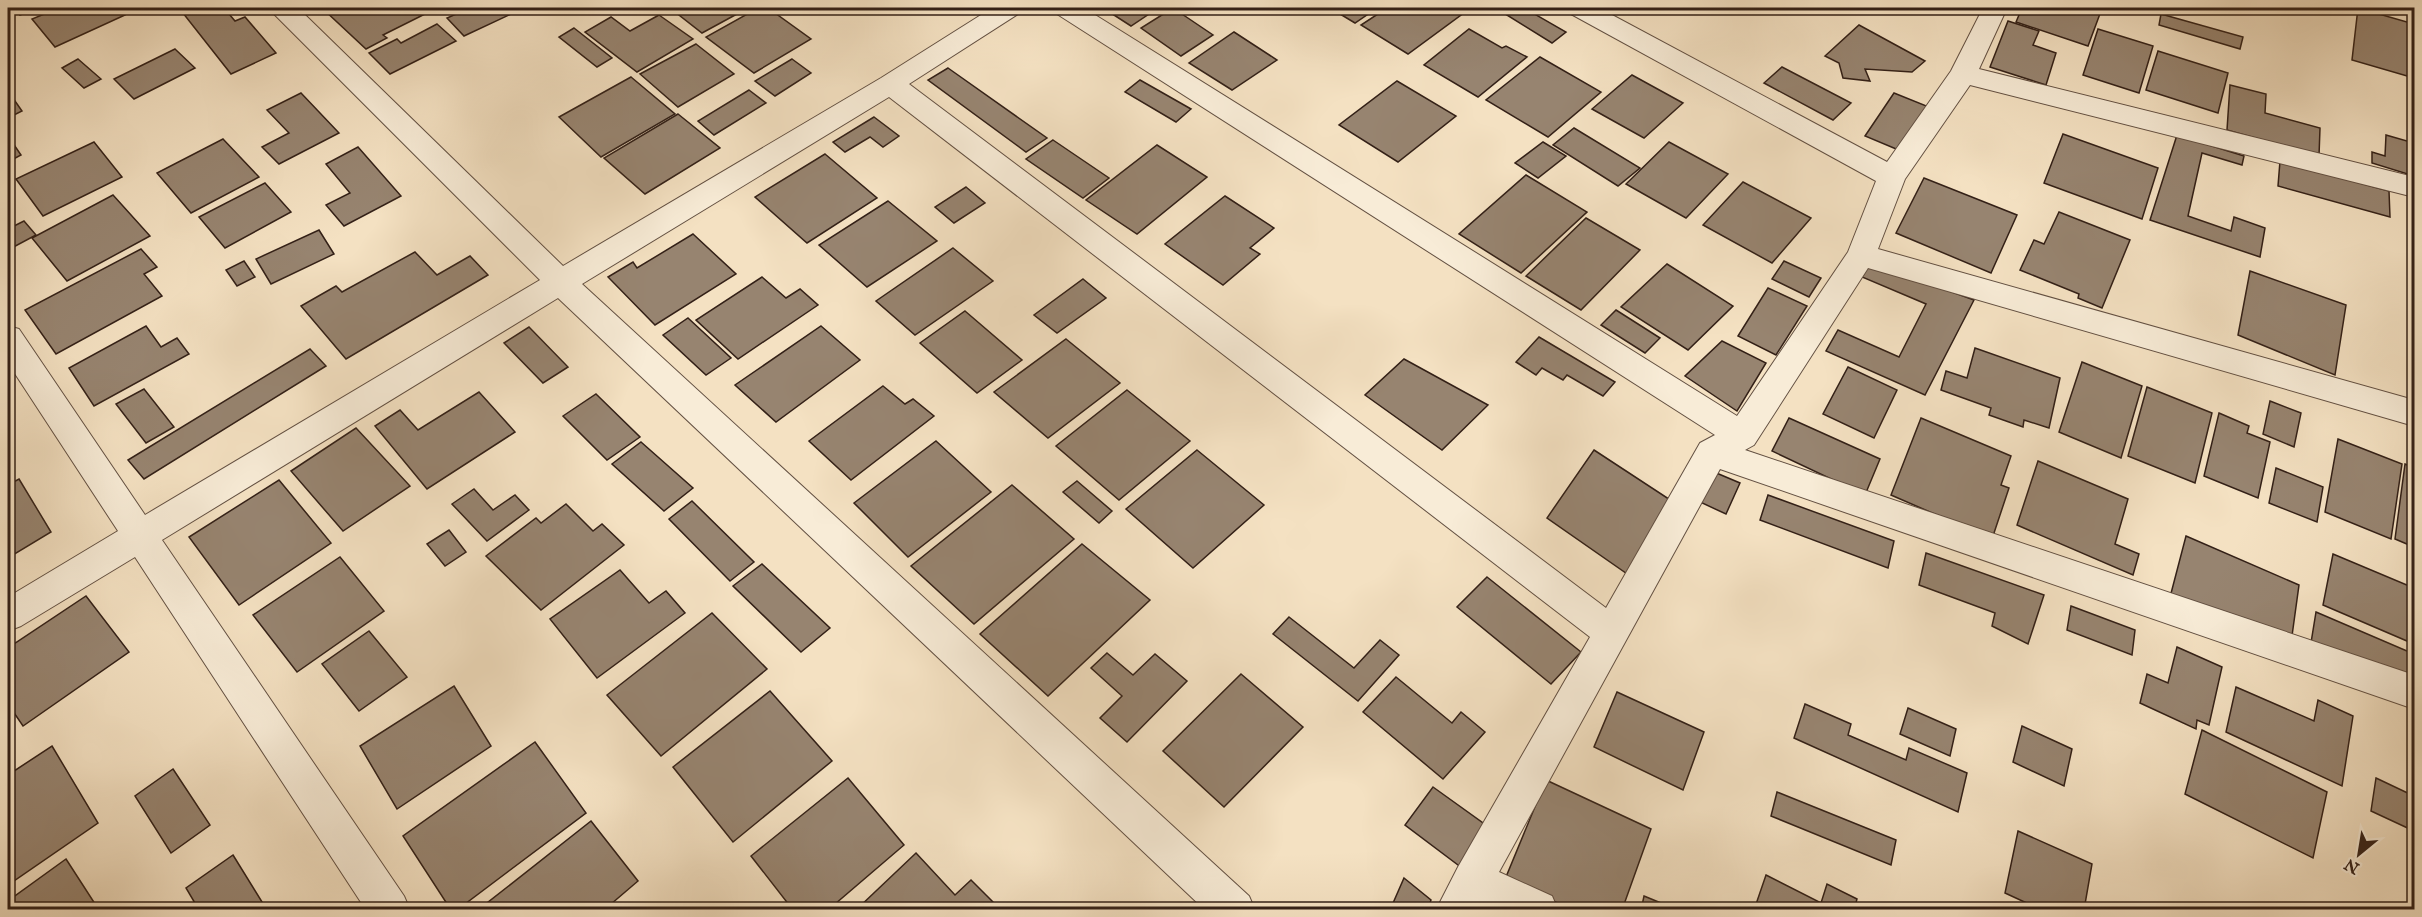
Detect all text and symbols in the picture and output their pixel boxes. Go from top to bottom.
north arrow [2329,824,2389,884]
text: N [2341,853,2364,878]

